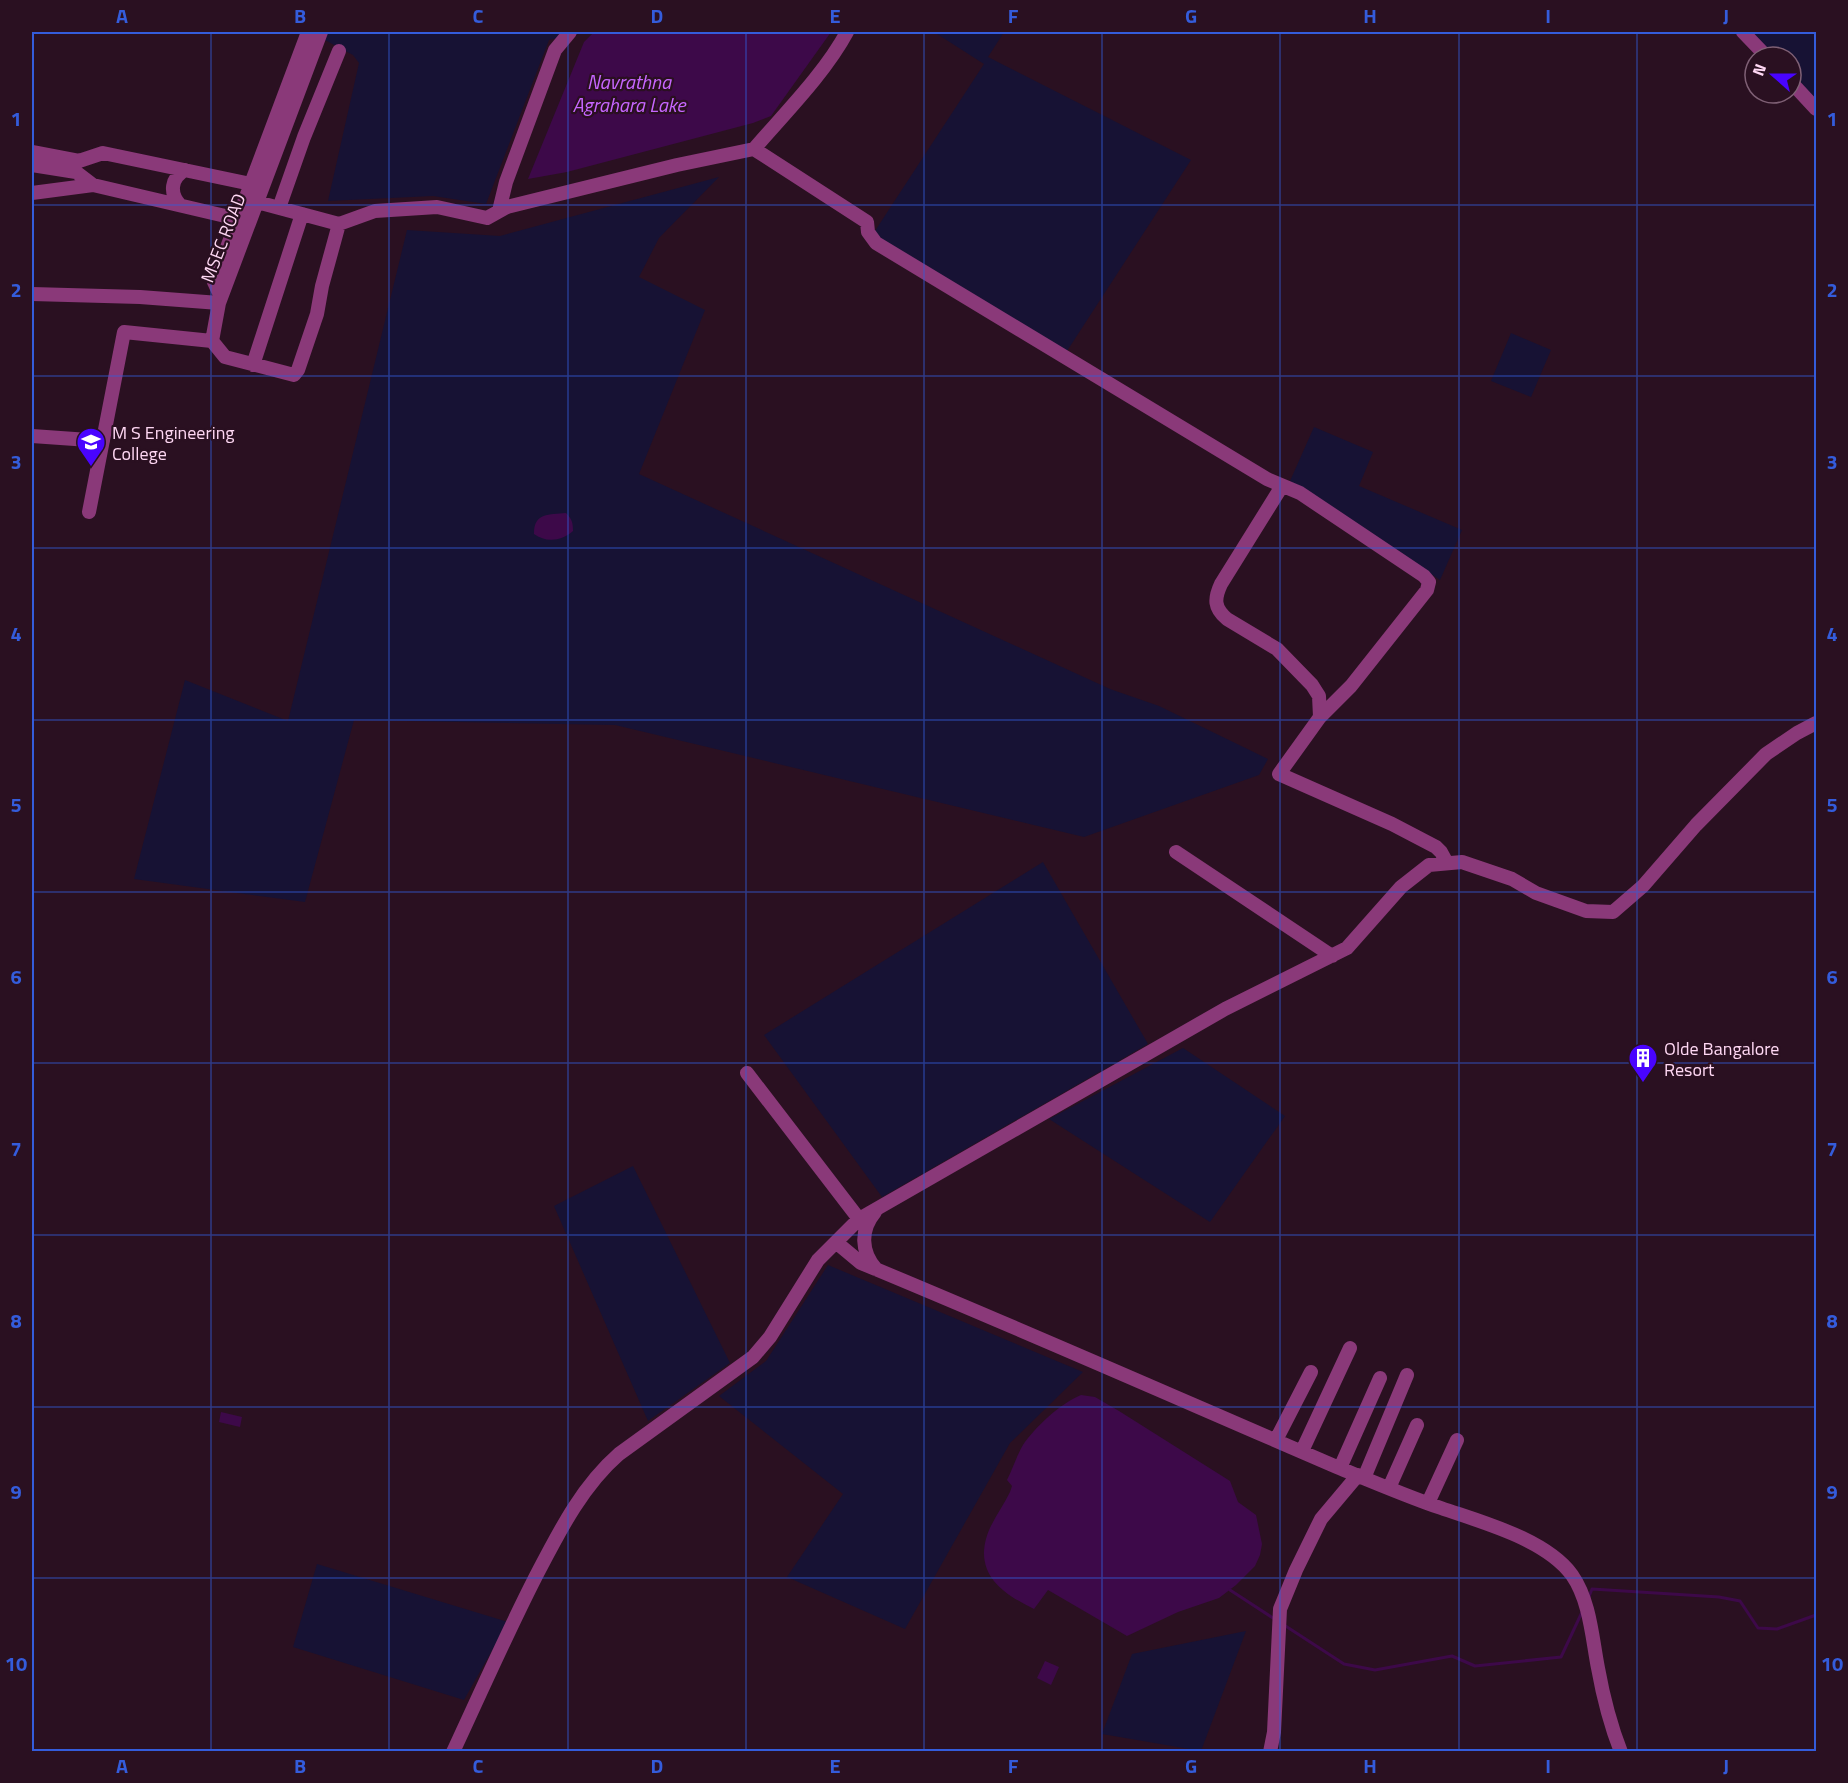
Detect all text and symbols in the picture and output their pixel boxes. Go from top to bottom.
text: A [116,0,128,31]
text: B [294,0,306,31]
text: C [473,0,484,31]
text: D [651,0,663,31]
text: E [829,0,841,31]
text: F [1008,0,1019,31]
text: G [1185,0,1197,31]
text: H [1363,0,1377,31]
text: I [1545,0,1551,31]
text: J [1723,0,1729,31]
north arrow [1743,45,1803,105]
text: N [1746,60,1772,79]
water label: Navrathna Agrahara Lake [572,66,687,120]
text: 1 [10,103,22,134]
text: 1 [1826,103,1838,134]
street label: MSEC ROAD [194,190,252,286]
text: 2 [10,274,22,305]
text: 2 [1826,274,1838,305]
place label: M S Engineering College [112,419,235,467]
school or university icon: M S Engineering College [75,426,107,468]
text: 3 [10,446,22,477]
text: 3 [1826,446,1838,477]
text: 4 [10,618,22,649]
text: 4 [1826,618,1838,649]
text: 5 [10,789,22,820]
text: 5 [1826,789,1838,820]
text: 6 [10,961,22,992]
text: 6 [1826,961,1838,992]
place label: Olde Bangalore Resort [1664,1035,1779,1083]
building icon: Olde Bangalore Resort [1627,1042,1659,1084]
text: 7 [10,1133,22,1164]
text: 7 [1826,1133,1838,1164]
text: 8 [10,1305,22,1336]
text: 8 [1826,1305,1838,1336]
text: 9 [10,1476,22,1507]
text: 9 [1826,1476,1838,1507]
text: 10 [5,1648,27,1679]
text: 10 [1821,1648,1843,1679]
text: A [116,1750,128,1781]
text: B [294,1750,306,1781]
text: C [473,1750,484,1781]
text: D [651,1750,663,1781]
text: E [829,1750,841,1781]
text: F [1008,1750,1019,1781]
text: G [1185,1750,1197,1781]
text: H [1363,1750,1377,1781]
text: I [1545,1750,1551,1781]
text: J [1723,1750,1729,1781]

